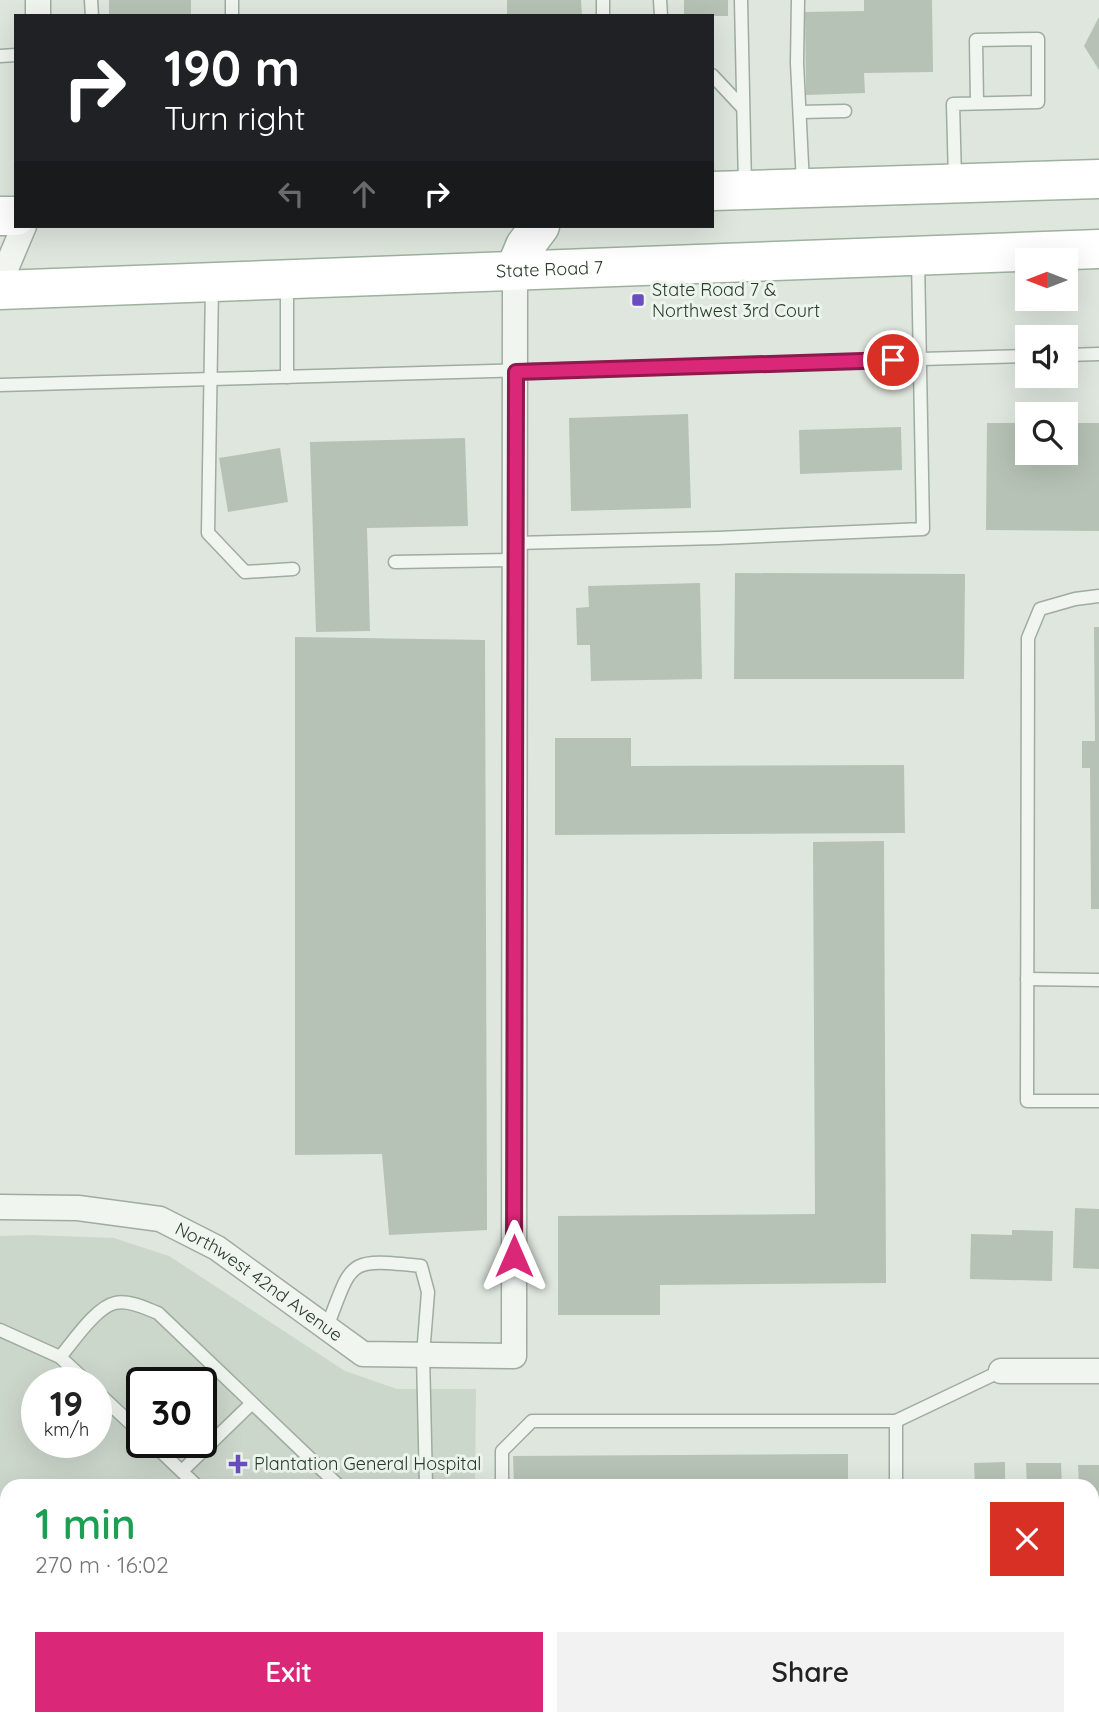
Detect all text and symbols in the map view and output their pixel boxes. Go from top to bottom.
text: 190 m [164,37,300,98]
icon: right [49,42,140,133]
text: Turn right [164,98,305,138]
icon: left [272,175,310,213]
icon: ahead [345,175,383,213]
icon: right [418,175,456,213]
north arrow [1015,248,1078,312]
map controls [1015,248,1078,465]
street label: State Road 7 [496,256,604,282]
place label: State Road 7 & Northwest 3rd Court [652,278,820,322]
marker: State Road 7 & Northwest 3rd Court [630,292,646,308]
button: sound [1015,325,1078,388]
pin [863,330,923,390]
icon: arrive [874,341,912,379]
button: search [1015,402,1078,465]
street label: Northwest 42nd Avenue [171,1217,347,1346]
position arrow [477,1219,551,1293]
speed limit sign: 30 [126,1367,217,1458]
text: 19 [50,1381,83,1425]
text: km/h [44,1418,89,1441]
place label: Plantation General Hospital [254,1452,481,1475]
marker: Plantation General Hospital [228,1454,248,1474]
text: 1 min [35,1497,136,1550]
button: close [990,1502,1064,1576]
text: 270 m · 16:02 [35,1550,169,1579]
button: Exit [35,1632,543,1712]
button: Share [557,1632,1064,1712]

